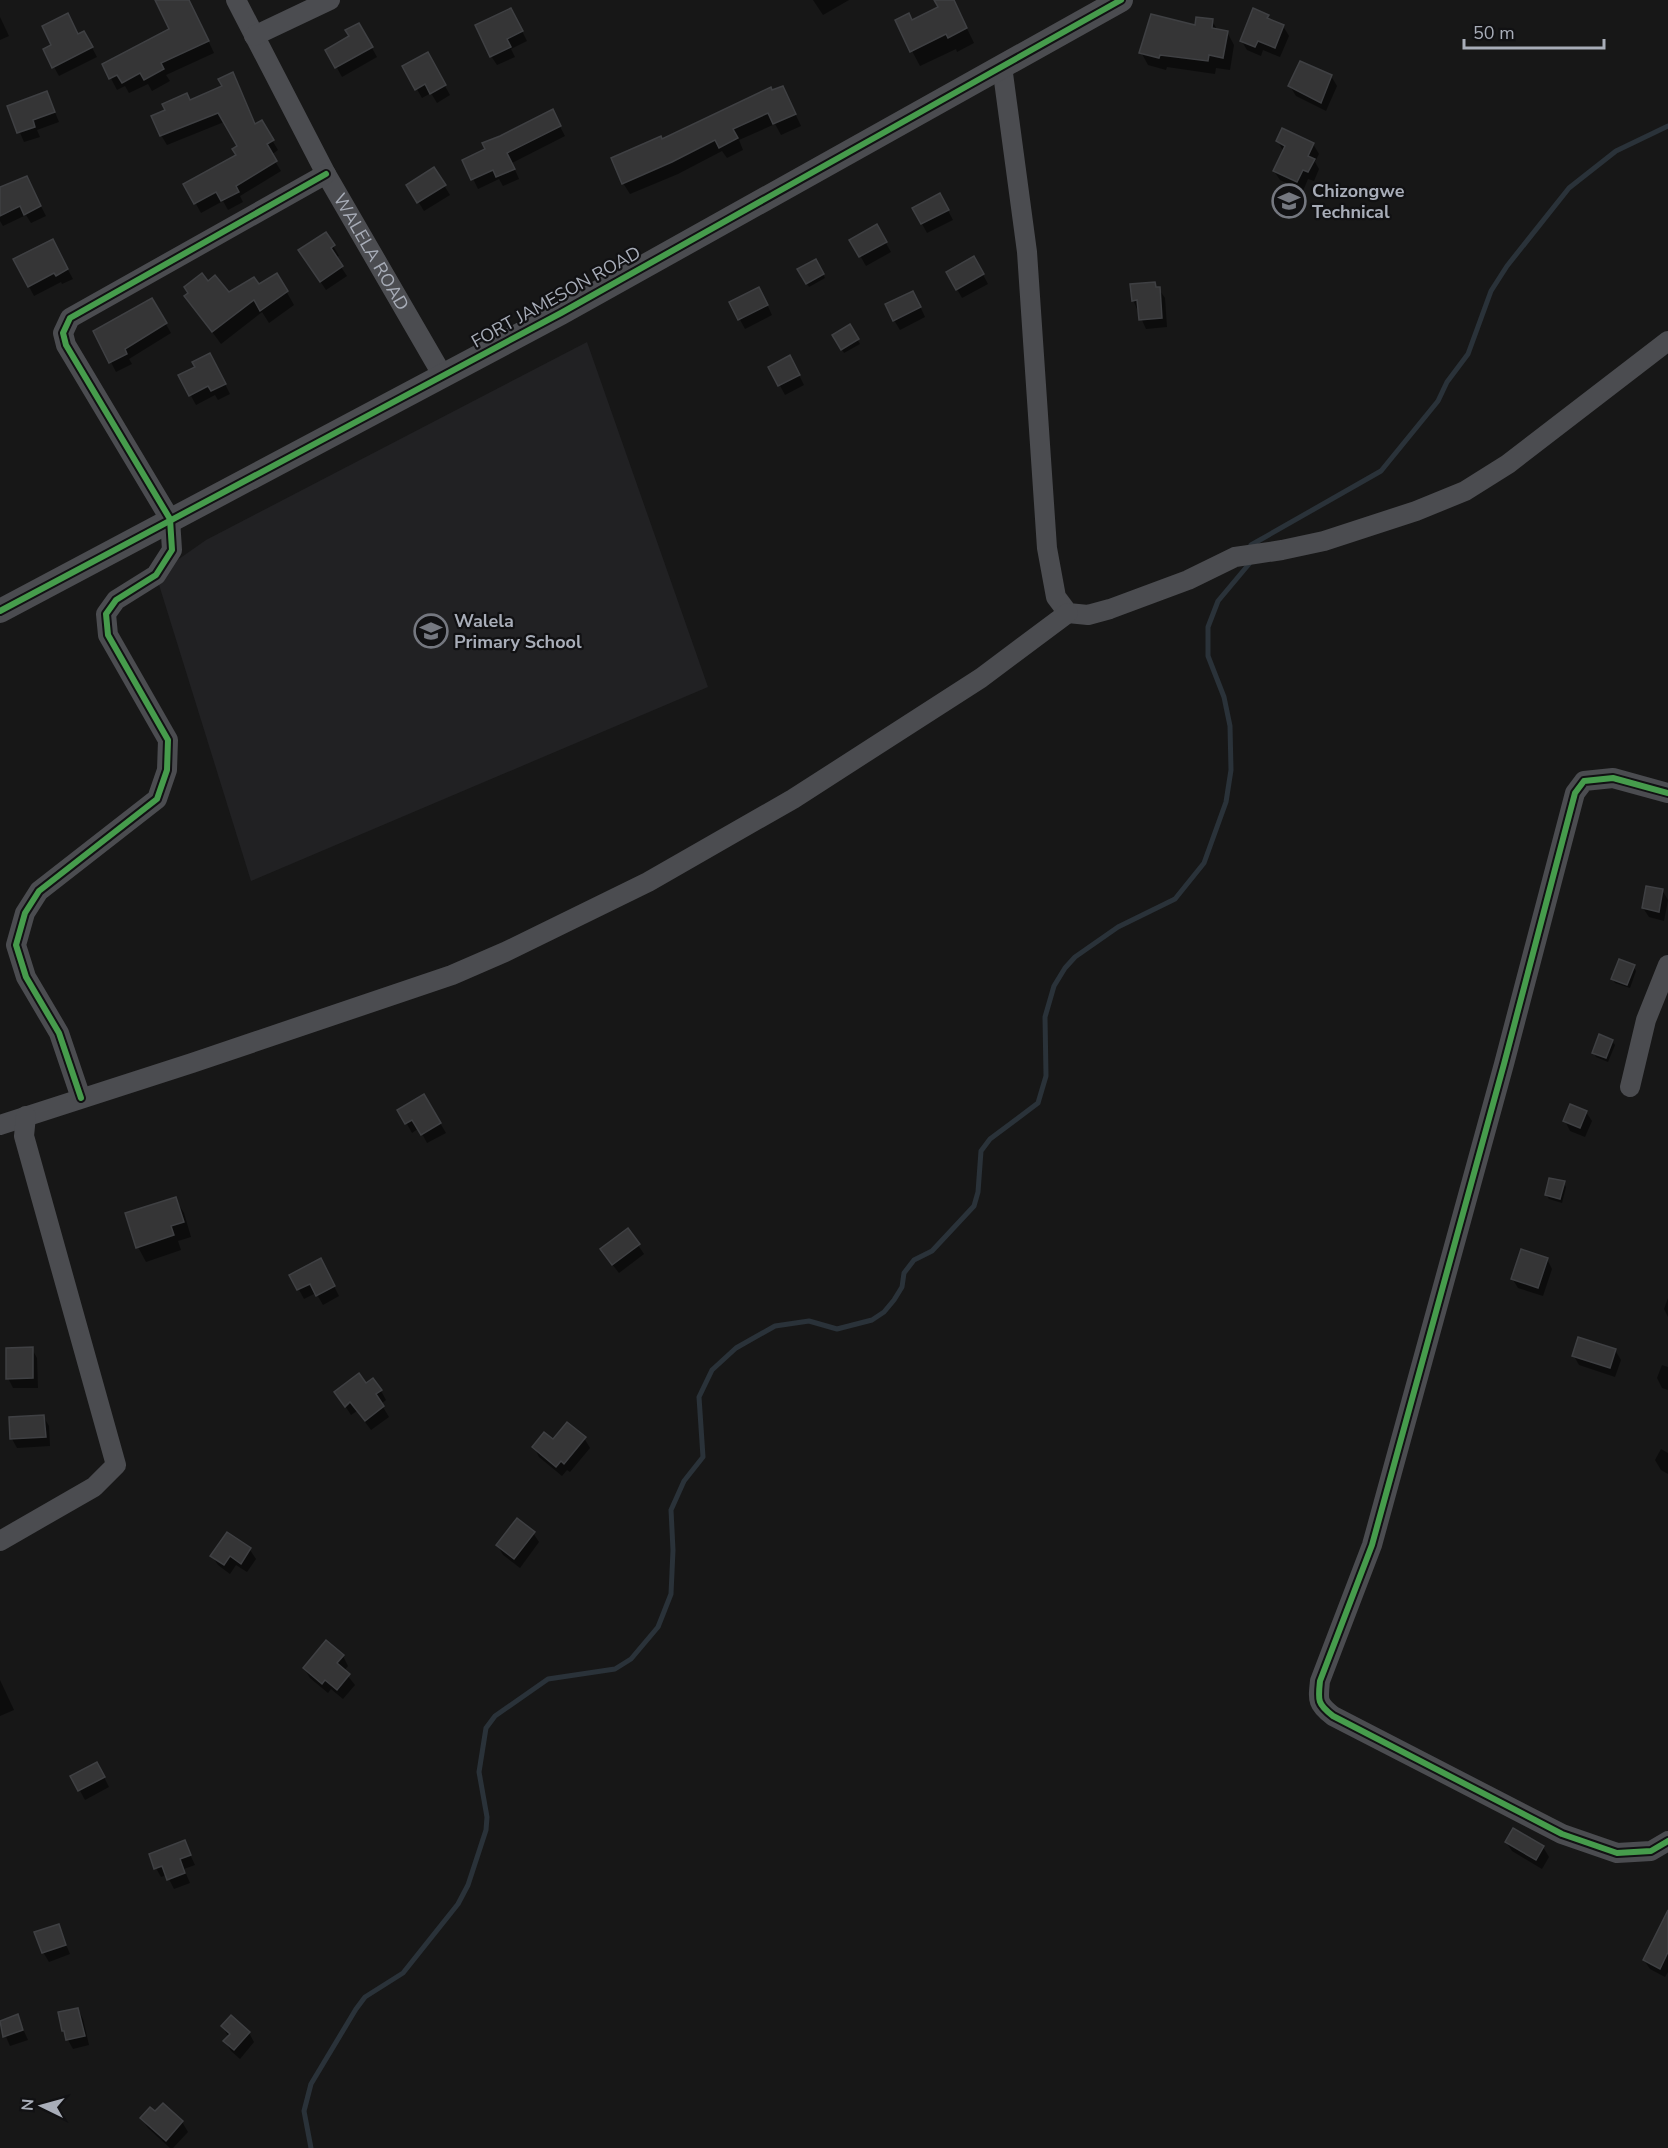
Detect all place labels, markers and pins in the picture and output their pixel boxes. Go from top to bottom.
place label: Chizongwe Technical [1312,179,1405,224]
school or university icon: Chizongwe Technical [1271,183,1307,219]
place label: Walela Primary School [454,609,582,654]
school or university icon: Walela Primary School [413,613,449,649]

